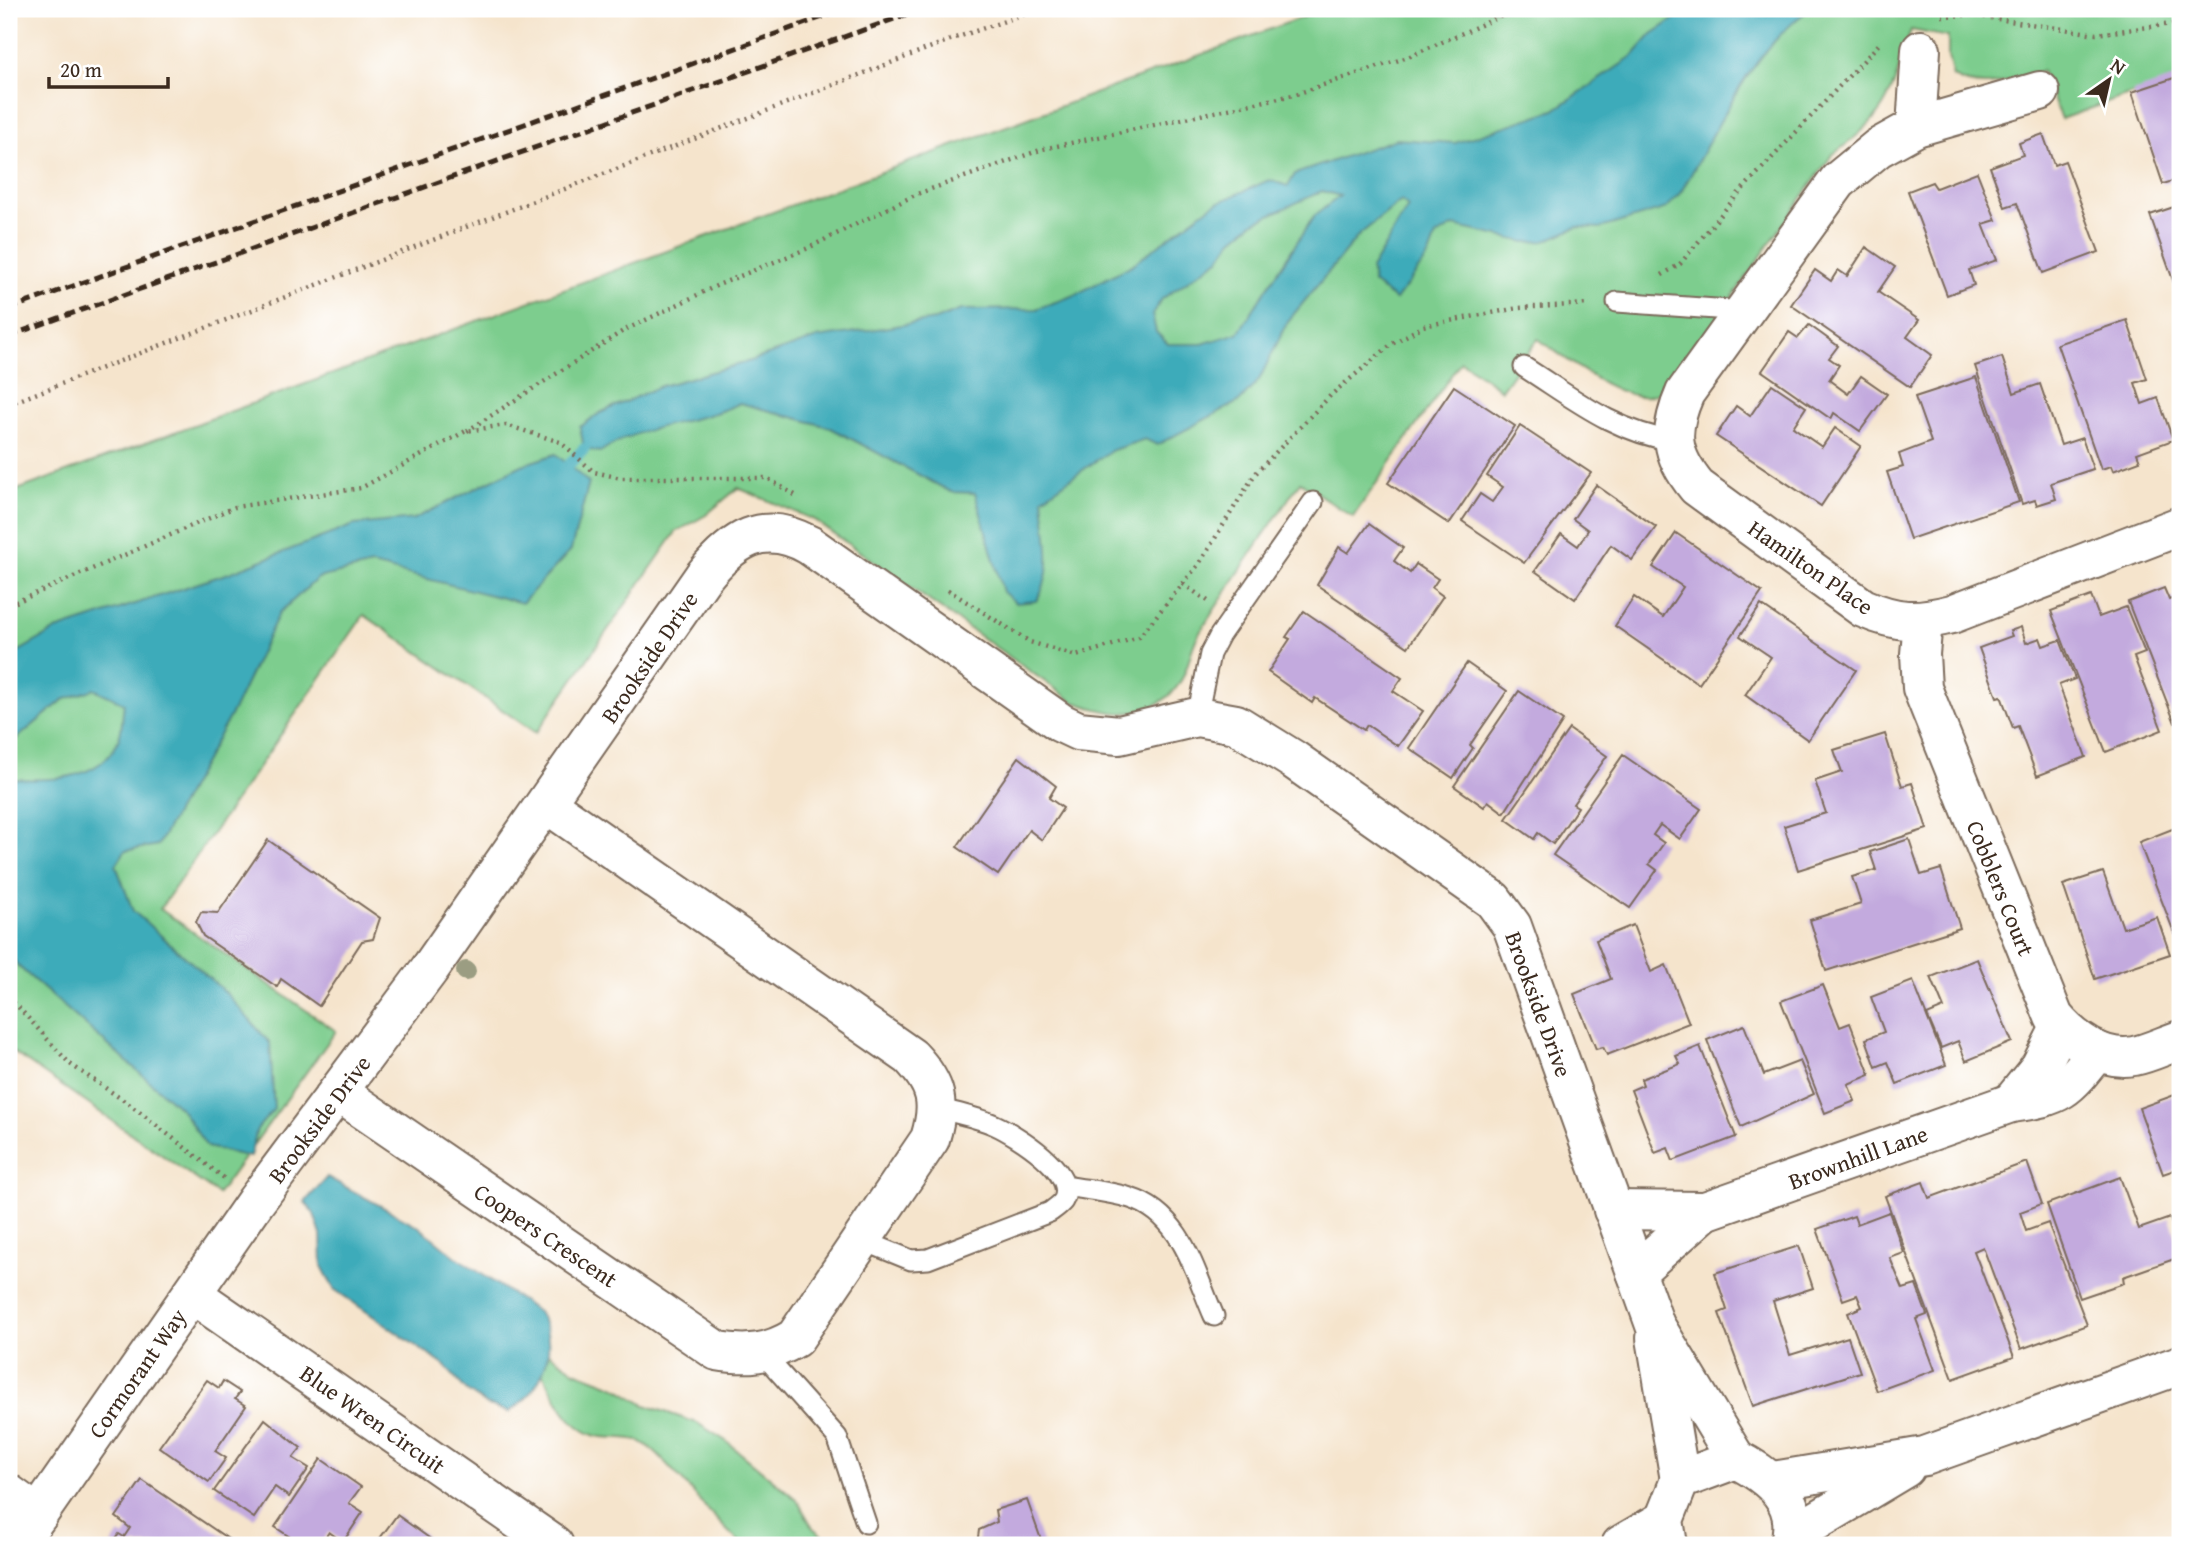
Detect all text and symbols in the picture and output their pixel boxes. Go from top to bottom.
scale bar [49,46,168,90]
north arrow [2074,46,2144,116]
text: N [2105,51,2132,81]
text: 20 m [60,54,102,85]
street label: Hamilton Place [1742,512,1880,622]
street label: Brookside Drive [593,584,705,730]
street label: Cobblers Court [1959,815,2043,961]
street label: Brookside Drive [1497,927,1581,1081]
street label: Brookside Drive [260,1048,378,1190]
street label: Brownhill Lane [1784,1117,1932,1197]
street label: Coopers Crescent [468,1175,624,1295]
street label: Cormorant Way [80,1301,194,1444]
street label: Blue Wren Circuit [294,1357,452,1481]

